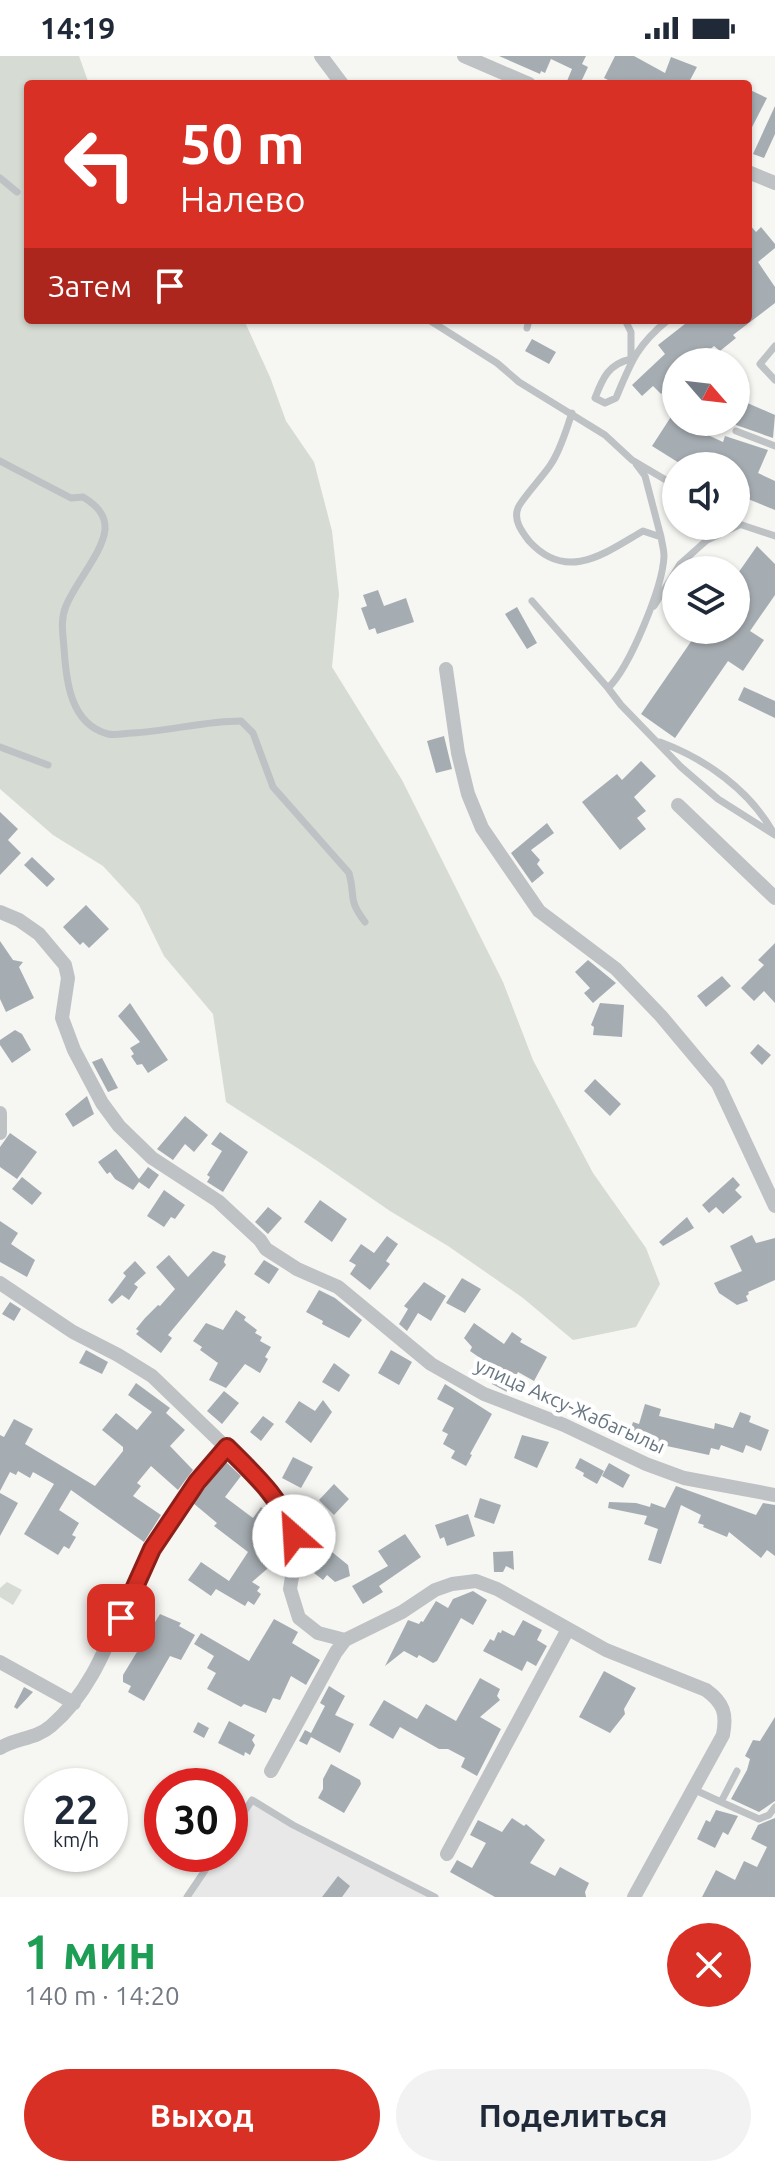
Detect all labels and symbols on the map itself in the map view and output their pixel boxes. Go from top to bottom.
north arrow [662,348,750,436]
street label: улица Аксу-Жабагылы [472,1353,669,1458]
position arrow [252,1494,336,1578]
pin [87,1584,155,1652]
speed limit sign: 30 [144,1768,248,1872]

